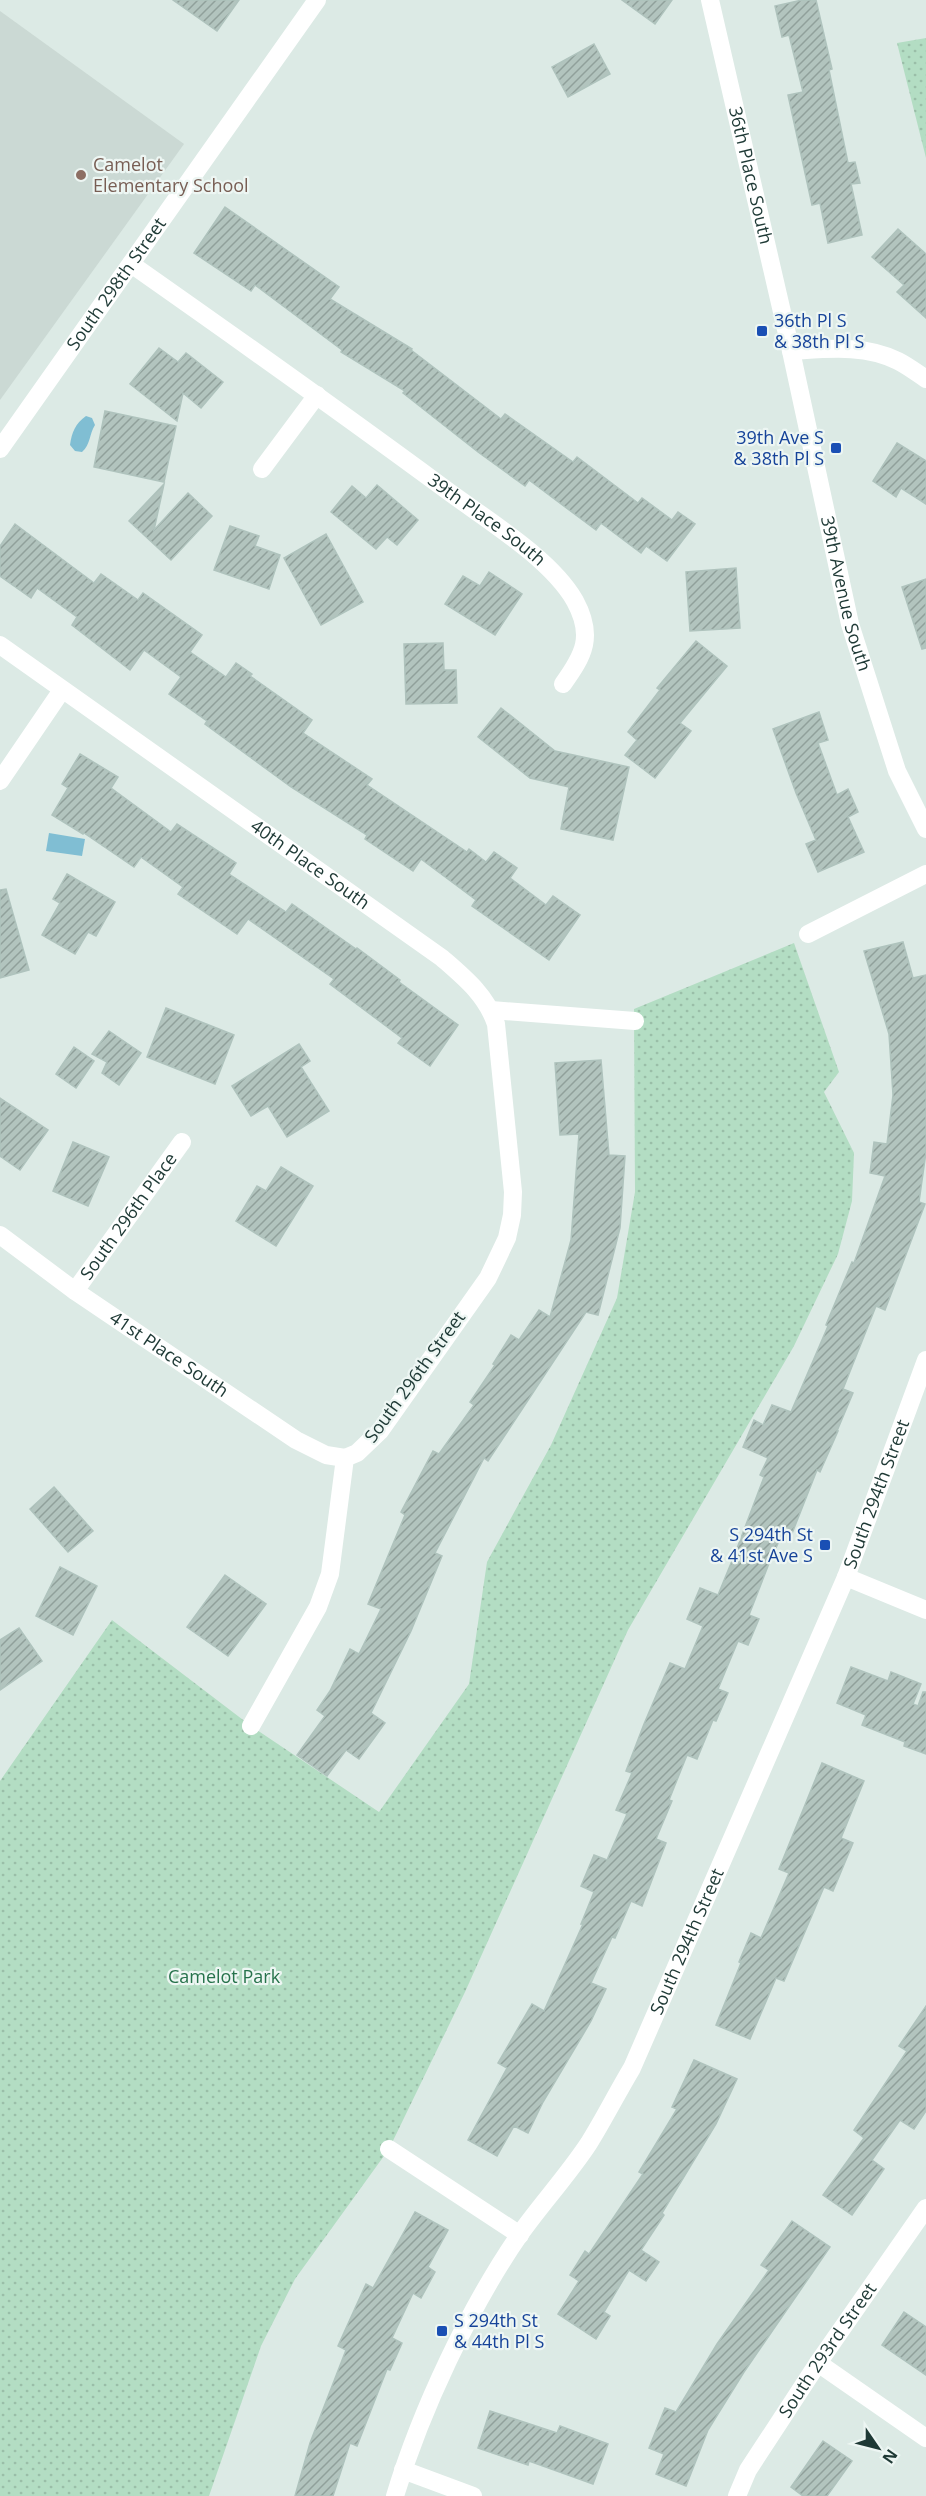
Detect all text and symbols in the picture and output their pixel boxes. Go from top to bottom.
street label: 36th Place South [724,104,779,246]
place label: Camelot Elementary School [93,152,249,197]
marker: Camelot Elementary School [74,168,88,182]
street label: South 298th Street [61,212,171,355]
place label: 36th Pl S & 38th Pl S [774,308,865,353]
marker: 36th Pl S & 38th Pl S [755,324,769,338]
place label: 39th Ave S & 38th Pl S [734,425,824,470]
marker: 39th Ave S & 38th Pl S [829,441,843,455]
street label: 39th Place South [423,467,551,571]
street label: 39th Avenue South [816,514,877,674]
street label: 40th Place South [246,813,375,914]
street label: South 296th Place [74,1147,182,1284]
street label: 41st Place South [106,1305,234,1402]
street label: South 296th Street [358,1306,470,1447]
street label: South 294th Street [837,1416,914,1572]
place label: S 294th St & 41st Ave S [710,1522,813,1567]
marker: S 294th St & 41st Ave S [818,1538,832,1552]
street label: South 294th Street [644,1864,729,2018]
park label: Camelot Park [168,1964,281,1988]
street label: South 293rd Street [773,2278,881,2422]
place label: S 294th St & 44th Pl S [454,2308,545,2353]
marker: S 294th St & 44th Pl S [435,2324,449,2338]
north arrow [848,2418,908,2478]
text: N [878,2445,903,2468]

